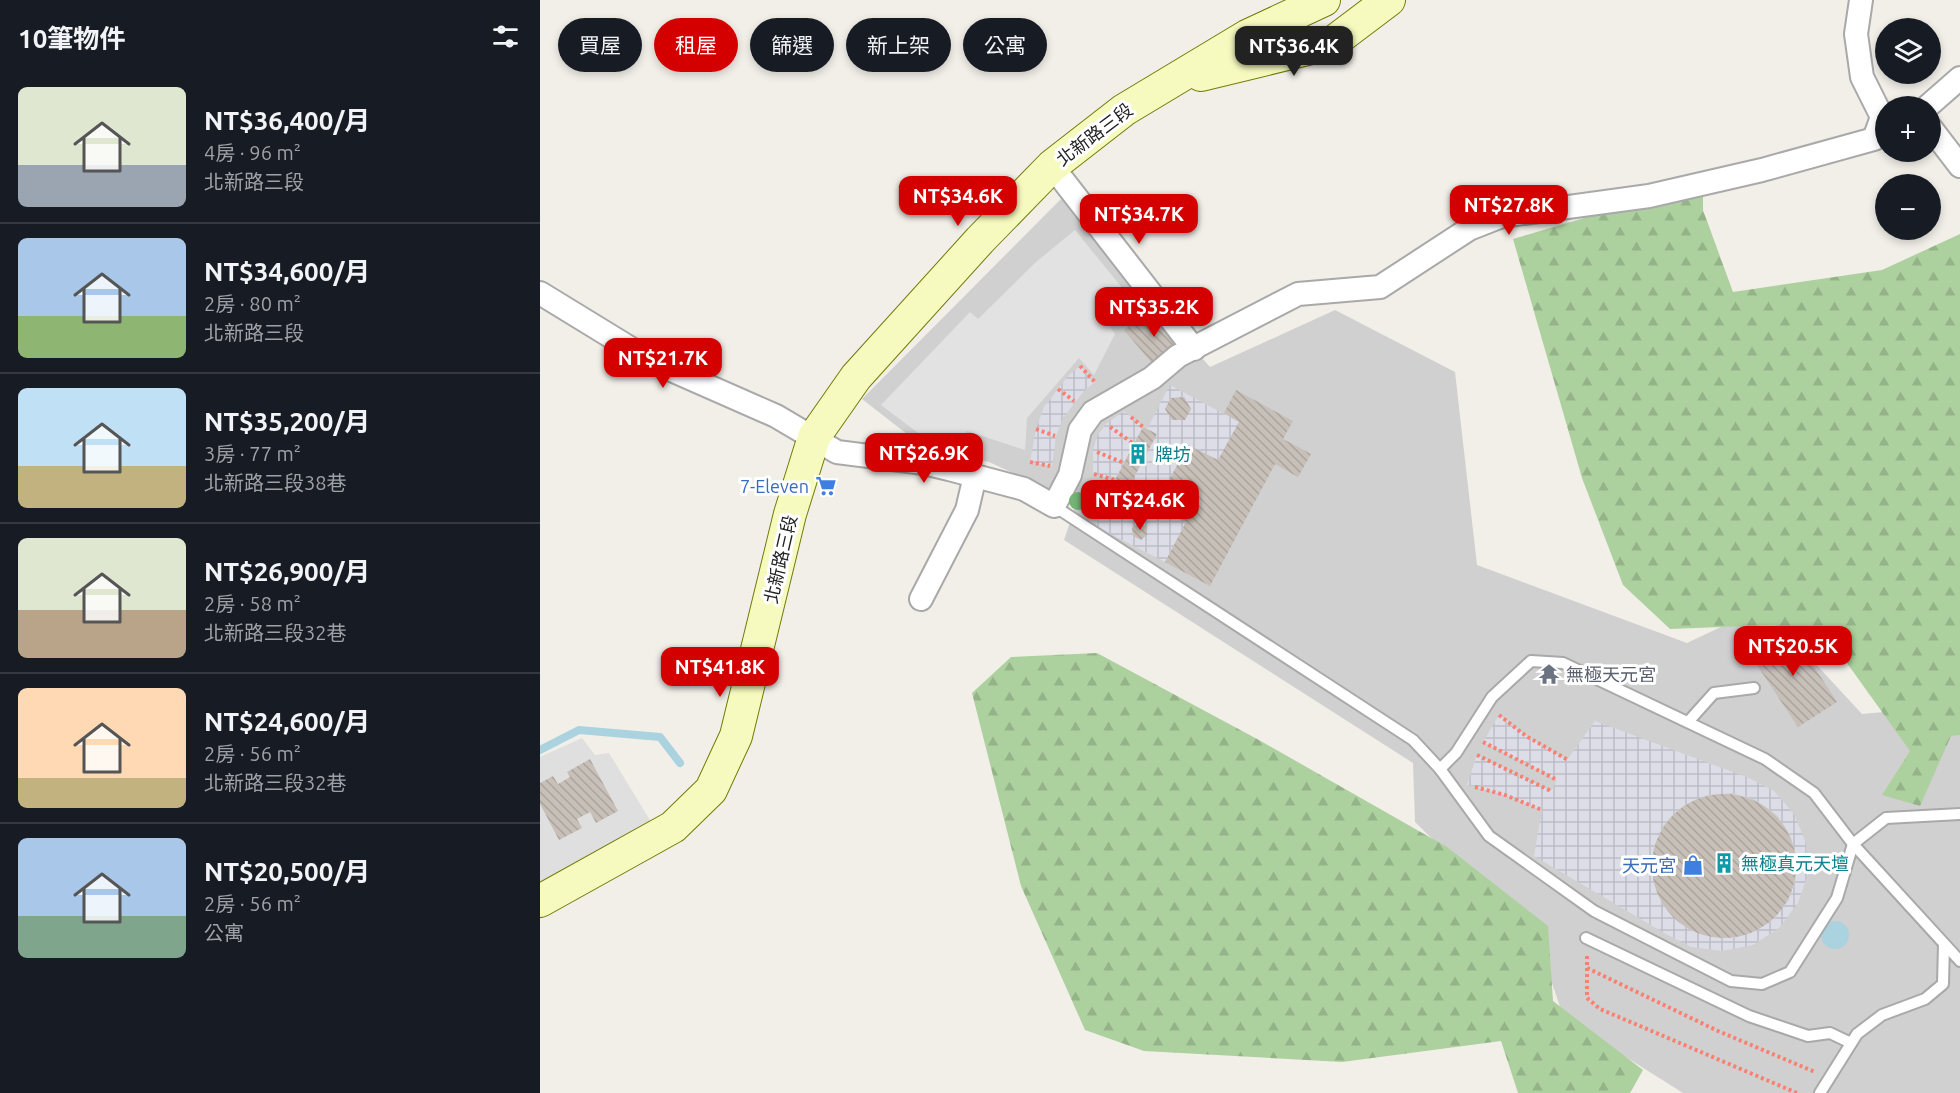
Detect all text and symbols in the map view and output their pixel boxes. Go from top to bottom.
chip: 買屋 [558,18,642,72]
chip: 租屋 [654,18,738,72]
chip: 篩選 [750,18,834,72]
chip: 新上架 [846,18,951,72]
chip: 公寓 [963,18,1047,72]
map controls [1875,18,1941,240]
button: layers [1875,18,1941,84]
icon: filters [489,20,522,53]
text: 10筆物件 [18,24,125,53]
pin: NT$36.4K [1232,26,1356,77]
text: NT$36.4K [1249,34,1339,57]
button: + [1875,96,1941,162]
street label: 北新路三段 [1052,99,1136,169]
text: NT$36,400/月 [204,106,370,135]
icon: home [66,111,138,183]
text: 4房 · 96 m² [204,141,301,164]
text: 北新路三段 [204,170,304,193]
button: − [1875,174,1941,240]
pin: NT$34.6K [896,176,1020,227]
text: NT$34.6K [913,184,1003,207]
pin: NT$27.8K [1447,185,1571,236]
text: NT$27.8K [1464,193,1554,216]
pin: NT$34.7K [1077,194,1201,245]
text: NT$34.7K [1094,202,1184,225]
text: NT$34,600/月 [204,257,370,286]
icon: home [66,262,138,334]
pin: NT$35.2K [1092,287,1216,338]
text: 2房 · 80 m² [204,292,301,315]
text: NT$35.2K [1109,295,1199,318]
text: 北新路三段 [204,321,304,344]
pin: NT$21.7K [601,338,725,389]
text: NT$21.7K [618,346,708,369]
text: NT$35,200/月 [204,407,370,436]
icon: home [66,412,138,484]
pin: NT$26.9K [862,433,986,484]
text: NT$26.9K [879,441,969,464]
text: 3房 · 77 m² [204,442,301,465]
building icon: 牌坊 [1126,442,1150,466]
place label: 牌坊 [1155,444,1191,464]
text: 北新路三段38巷 [204,471,347,494]
supermarket icon: 7-Eleven [814,474,838,498]
place label: 7-Eleven [740,476,809,496]
pin: NT$24.6K [1078,480,1202,531]
text: NT$24.6K [1095,488,1185,511]
street label: 北新路三段 [760,513,800,605]
text: NT$26,900/月 [204,557,370,586]
icon: home [66,562,138,634]
text: 2房 · 58 m² [204,592,301,615]
text: 北新路三段32巷 [204,621,347,644]
pin: NT$20.5K [1731,626,1855,677]
text: NT$20.5K [1748,634,1838,657]
pin: NT$41.8K [658,647,782,698]
text: NT$41.8K [675,655,765,678]
temple icon: 無極天元宮 [1537,662,1561,686]
place label: 無極天元宮 [1566,664,1656,684]
text: NT$24,600/月 [204,707,370,736]
icon: home [66,712,138,784]
text: 2房 · 56 m² [204,742,301,765]
text: 北新路三段32巷 [204,771,347,794]
building icon: 無極真元天壇 [1712,851,1736,875]
shop icon: 天元宮 [1681,853,1705,877]
place label: 無極真元天壇 [1741,853,1849,873]
place label: 天元宮 [1622,855,1676,875]
text: NT$20,500/月 [204,857,370,886]
icon: home [66,862,138,934]
text: 2房 · 56 m² [204,892,301,915]
text: 公寓 [204,921,244,944]

